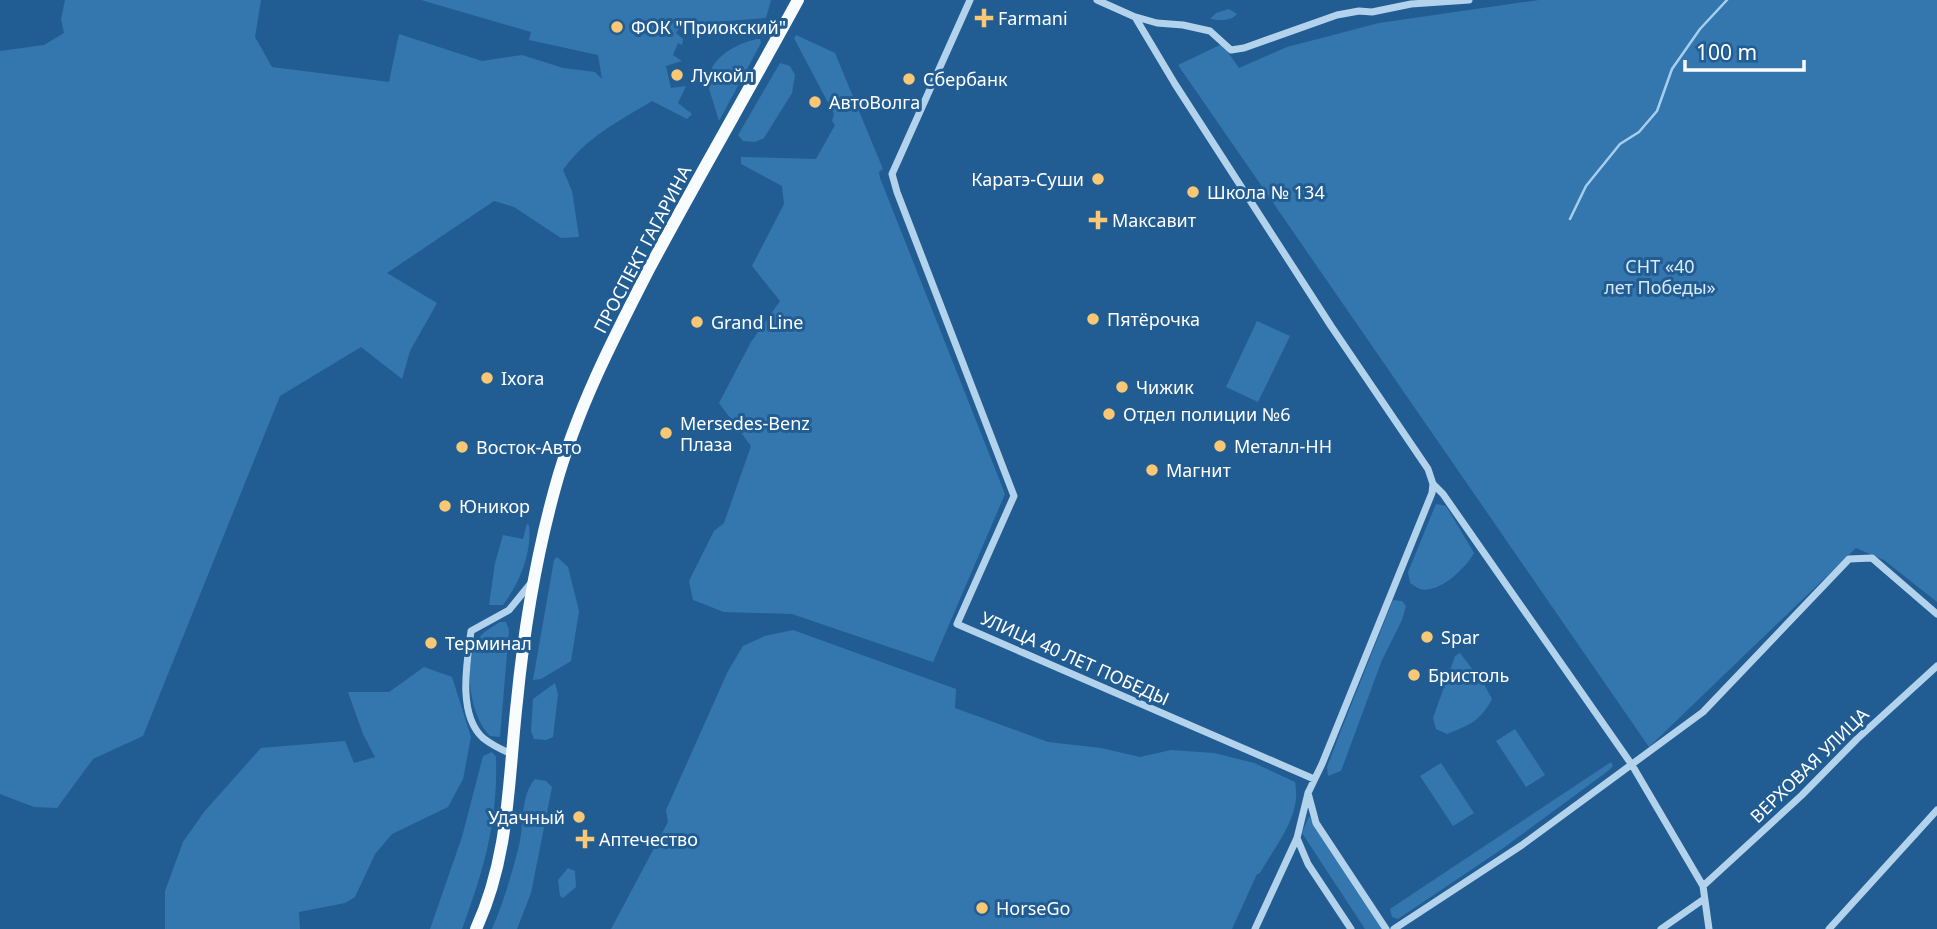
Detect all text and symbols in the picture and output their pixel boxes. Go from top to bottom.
place label: Farmani [998,6,1068,30]
marker: Farmani [976,10,992,26]
place label: ФОК "Приокский" [631,15,786,39]
marker: ФОК "Приокский" [609,19,625,35]
scale bar [1685,28,1804,72]
text: 100 m [1696,38,1757,66]
place label: Лукойл [691,63,754,87]
marker: Лукойл [669,67,685,83]
place label: Сбербанк [923,67,1008,91]
marker: Сбербанк [901,71,917,87]
place label: АвтоВолга [829,90,920,114]
marker: АвтоВолга [807,94,823,110]
street label: ПРОСПЕКТ ГАГАРИНА [588,161,697,337]
place label: Каратэ-Суши [971,167,1084,191]
marker: Каратэ-Суши [1090,171,1106,187]
place label: Школа № 134 [1207,180,1325,204]
marker: Школа № 134 [1185,184,1201,200]
place label: Максавит [1112,208,1197,232]
marker: Максавит [1090,212,1106,228]
park label: СНТ «40 лет Победы» [1604,254,1716,299]
place label: Пятёрочка [1107,307,1200,331]
place label: Grand Line [711,310,804,334]
marker: Пятёрочка [1085,311,1101,327]
marker: Grand Line [689,314,705,330]
place label: Ixora [501,366,544,390]
marker: Ixora [479,370,495,386]
place label: Чижик [1136,375,1194,399]
marker: Чижик [1114,379,1130,395]
place label: Отдел полиции №6 [1123,402,1291,426]
marker: Отдел полиции №6 [1101,406,1117,422]
place label: Mersedes-Benz Плаза [680,411,810,456]
marker: Mersedes-Benz Плаза [658,425,674,441]
place label: Металл-НН [1234,434,1332,458]
place label: Восток-Авто [476,435,582,459]
marker: Металл-НН [1212,438,1228,454]
marker: Восток-Авто [454,439,470,455]
place label: Магнит [1166,458,1231,482]
marker: Магнит [1144,462,1160,478]
place label: Юникор [459,494,530,518]
marker: Юникор [437,498,453,514]
street label: УЛИЦА 40 ЛЕТ ПОБЕДЫ [977,606,1173,710]
place label: Spar [1441,625,1480,649]
marker: Spar [1419,629,1435,645]
place label: Терминал [445,631,532,655]
marker: Терминал [423,635,439,651]
place label: Бристоль [1428,663,1509,687]
marker: Бристоль [1406,667,1422,683]
street label: ВЕРХОВАЯ УЛИЦА [1745,702,1874,828]
place label: Удачный [488,805,565,829]
marker: Удачный [571,809,587,825]
place label: Аптечество [599,827,698,851]
marker: Аптечество [577,831,593,847]
place label: HorseGo [996,896,1070,920]
marker: HorseGo [974,900,990,916]

